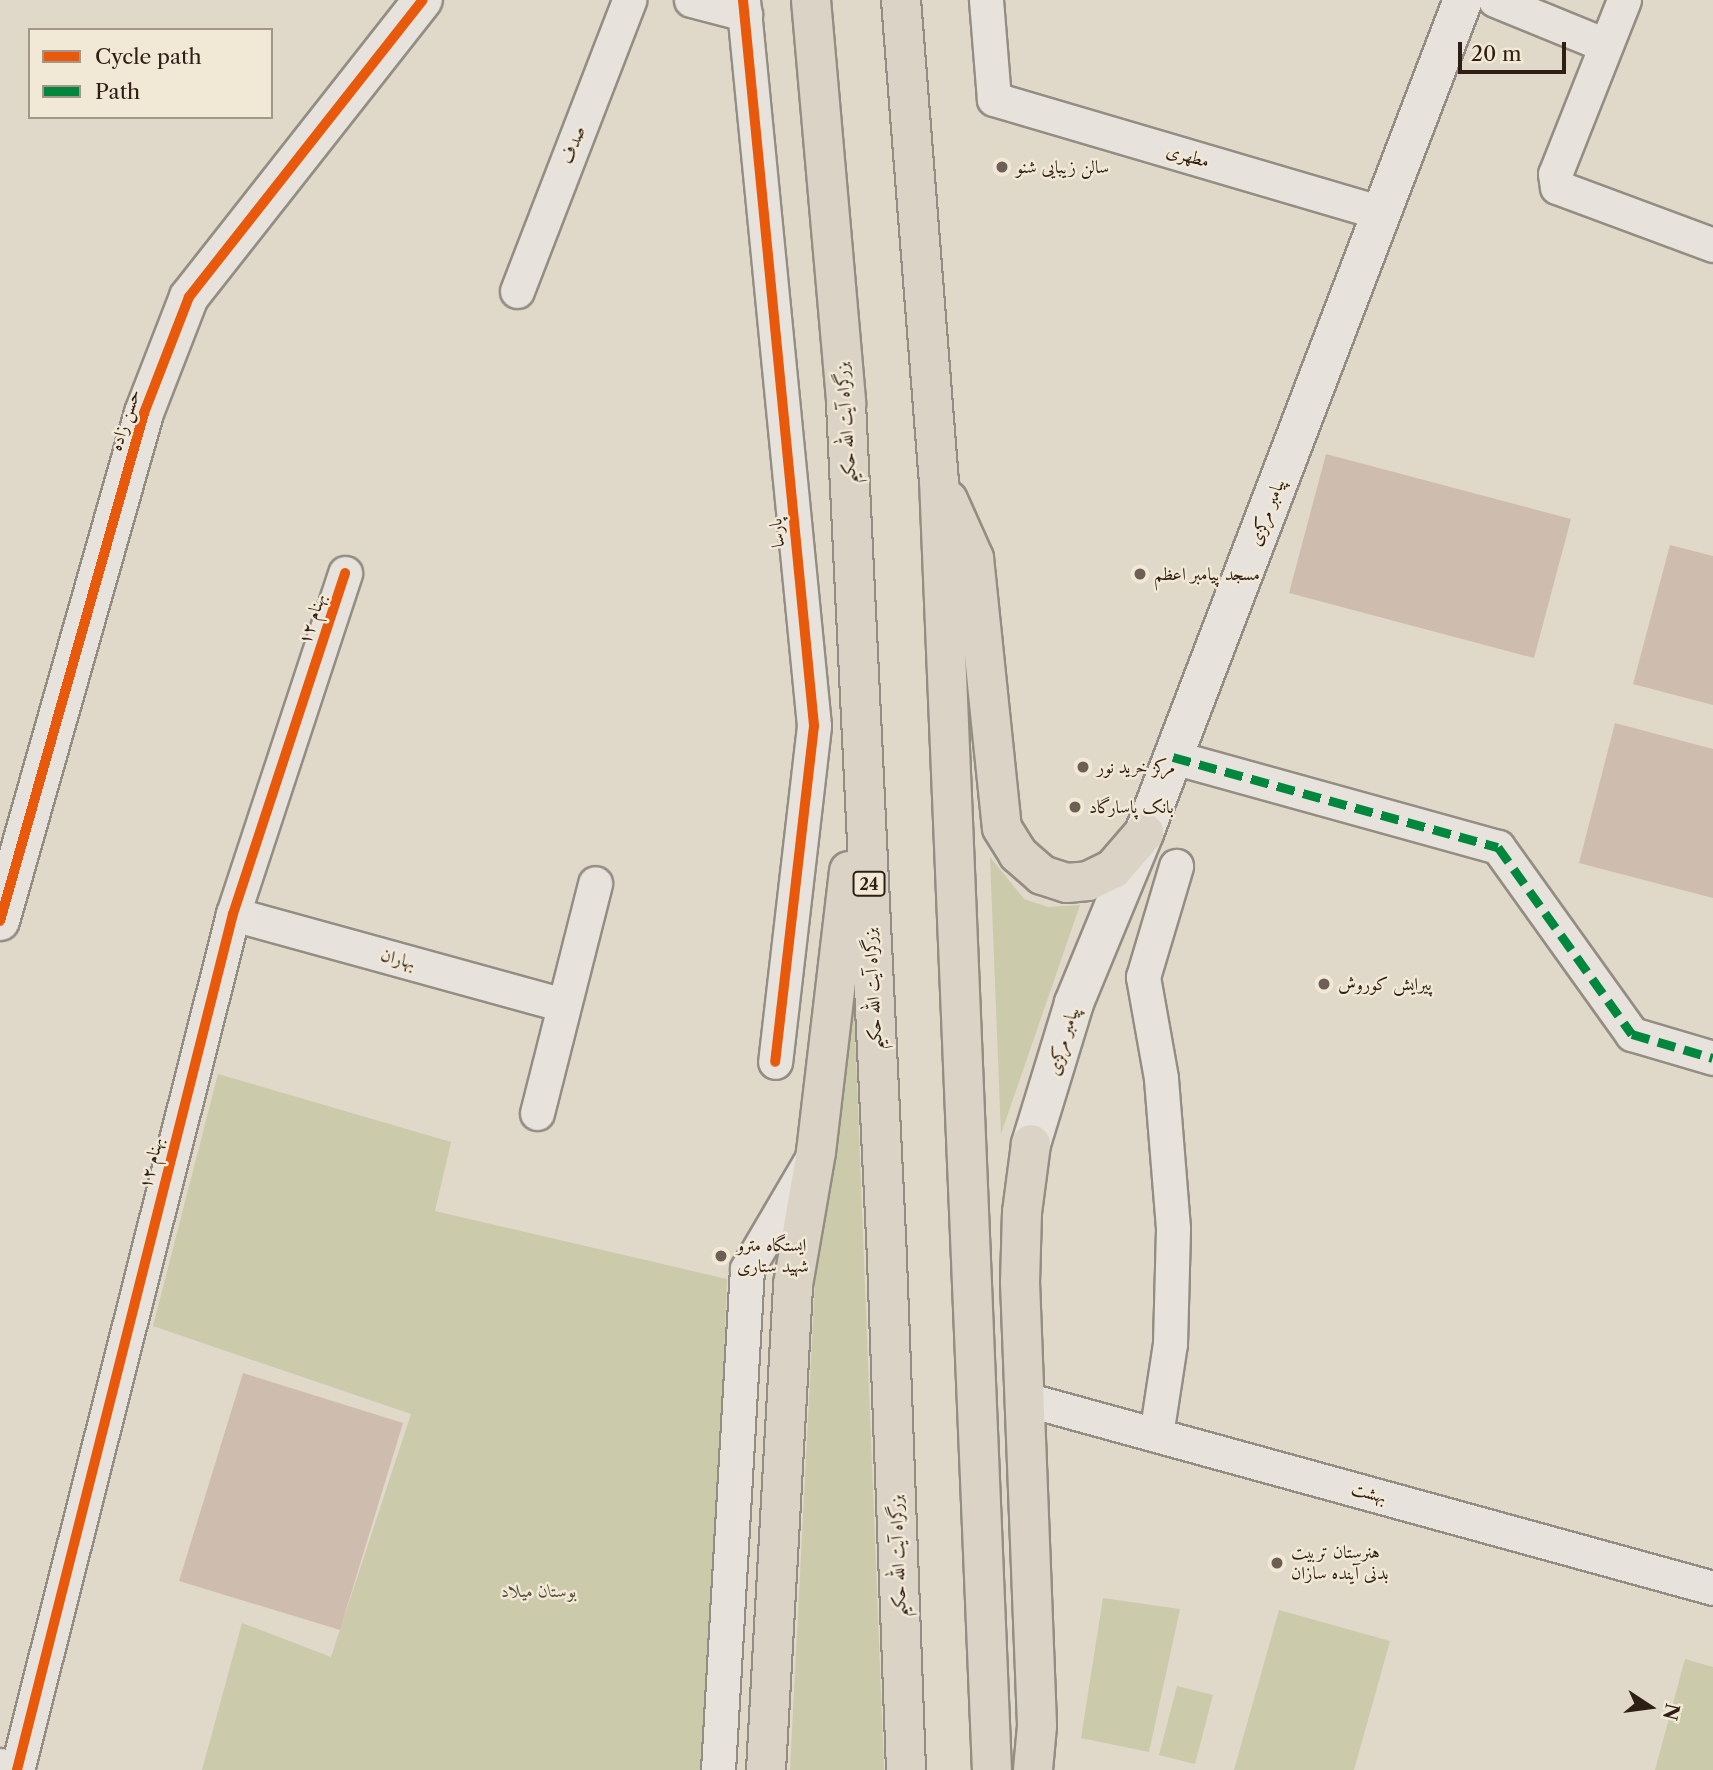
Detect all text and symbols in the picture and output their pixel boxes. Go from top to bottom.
legend [28,28,273,119]
scale bar [1461,28,1570,72]
text: 20 m [1471,41,1522,66]
text: Cycle path [95,44,202,69]
text: Path [95,79,140,104]
street label: صدف [556,123,590,167]
street label: مطهری [1164,140,1212,172]
place label: سالن زیبایی شنو [1016,156,1109,178]
marker: سالن زیبایی شنو [994,159,1010,175]
street label: بزرگراه آیت الله حکیم [831,361,861,485]
street label: حسن زاده [105,386,145,454]
street label: پیامبر مرکزی [1244,475,1290,549]
street label: پارسا [765,517,789,549]
place label: مسجد پیامبر اعظم [1154,563,1260,585]
marker: مسجد پیامبر اعظم [1132,566,1148,582]
street label: بهنام ۱۲ [294,591,330,647]
place label: مرکز خرید نور [1097,756,1175,778]
marker: مرکز خرید نور [1075,759,1091,775]
place label: بانک پاسارگاد [1089,796,1174,818]
marker: بانک پاسارگاد [1067,799,1083,815]
road number: 24 [852,872,886,897]
street label: بزرگراه آیت الله حکیم [859,927,887,1051]
street label: بهاران [378,944,418,974]
place label: پیرایش کوروش [1338,973,1432,995]
marker: پیرایش کوروش [1316,976,1332,992]
street label: پیامبر مرکزی [1042,1004,1084,1078]
street label: بهنام ۱۲ [134,1135,168,1191]
place label: ایستگاه مترو شهید ستاری [737,1235,809,1278]
marker: ایستگاه مترو شهید ستاری [711,1246,731,1266]
street label: بهشت [1349,1478,1389,1508]
street label: بزرگراه آیت الله حکیم [885,1494,911,1618]
place label: هنرستان تربیت بدنی آینده سازان [1291,1542,1389,1584]
marker: هنرستان تربیت بدنی آینده سازان [1269,1555,1285,1571]
park label: بوستان میلاد [501,1580,577,1602]
north arrow [1615,1672,1685,1742]
text: N [1658,1701,1684,1722]

